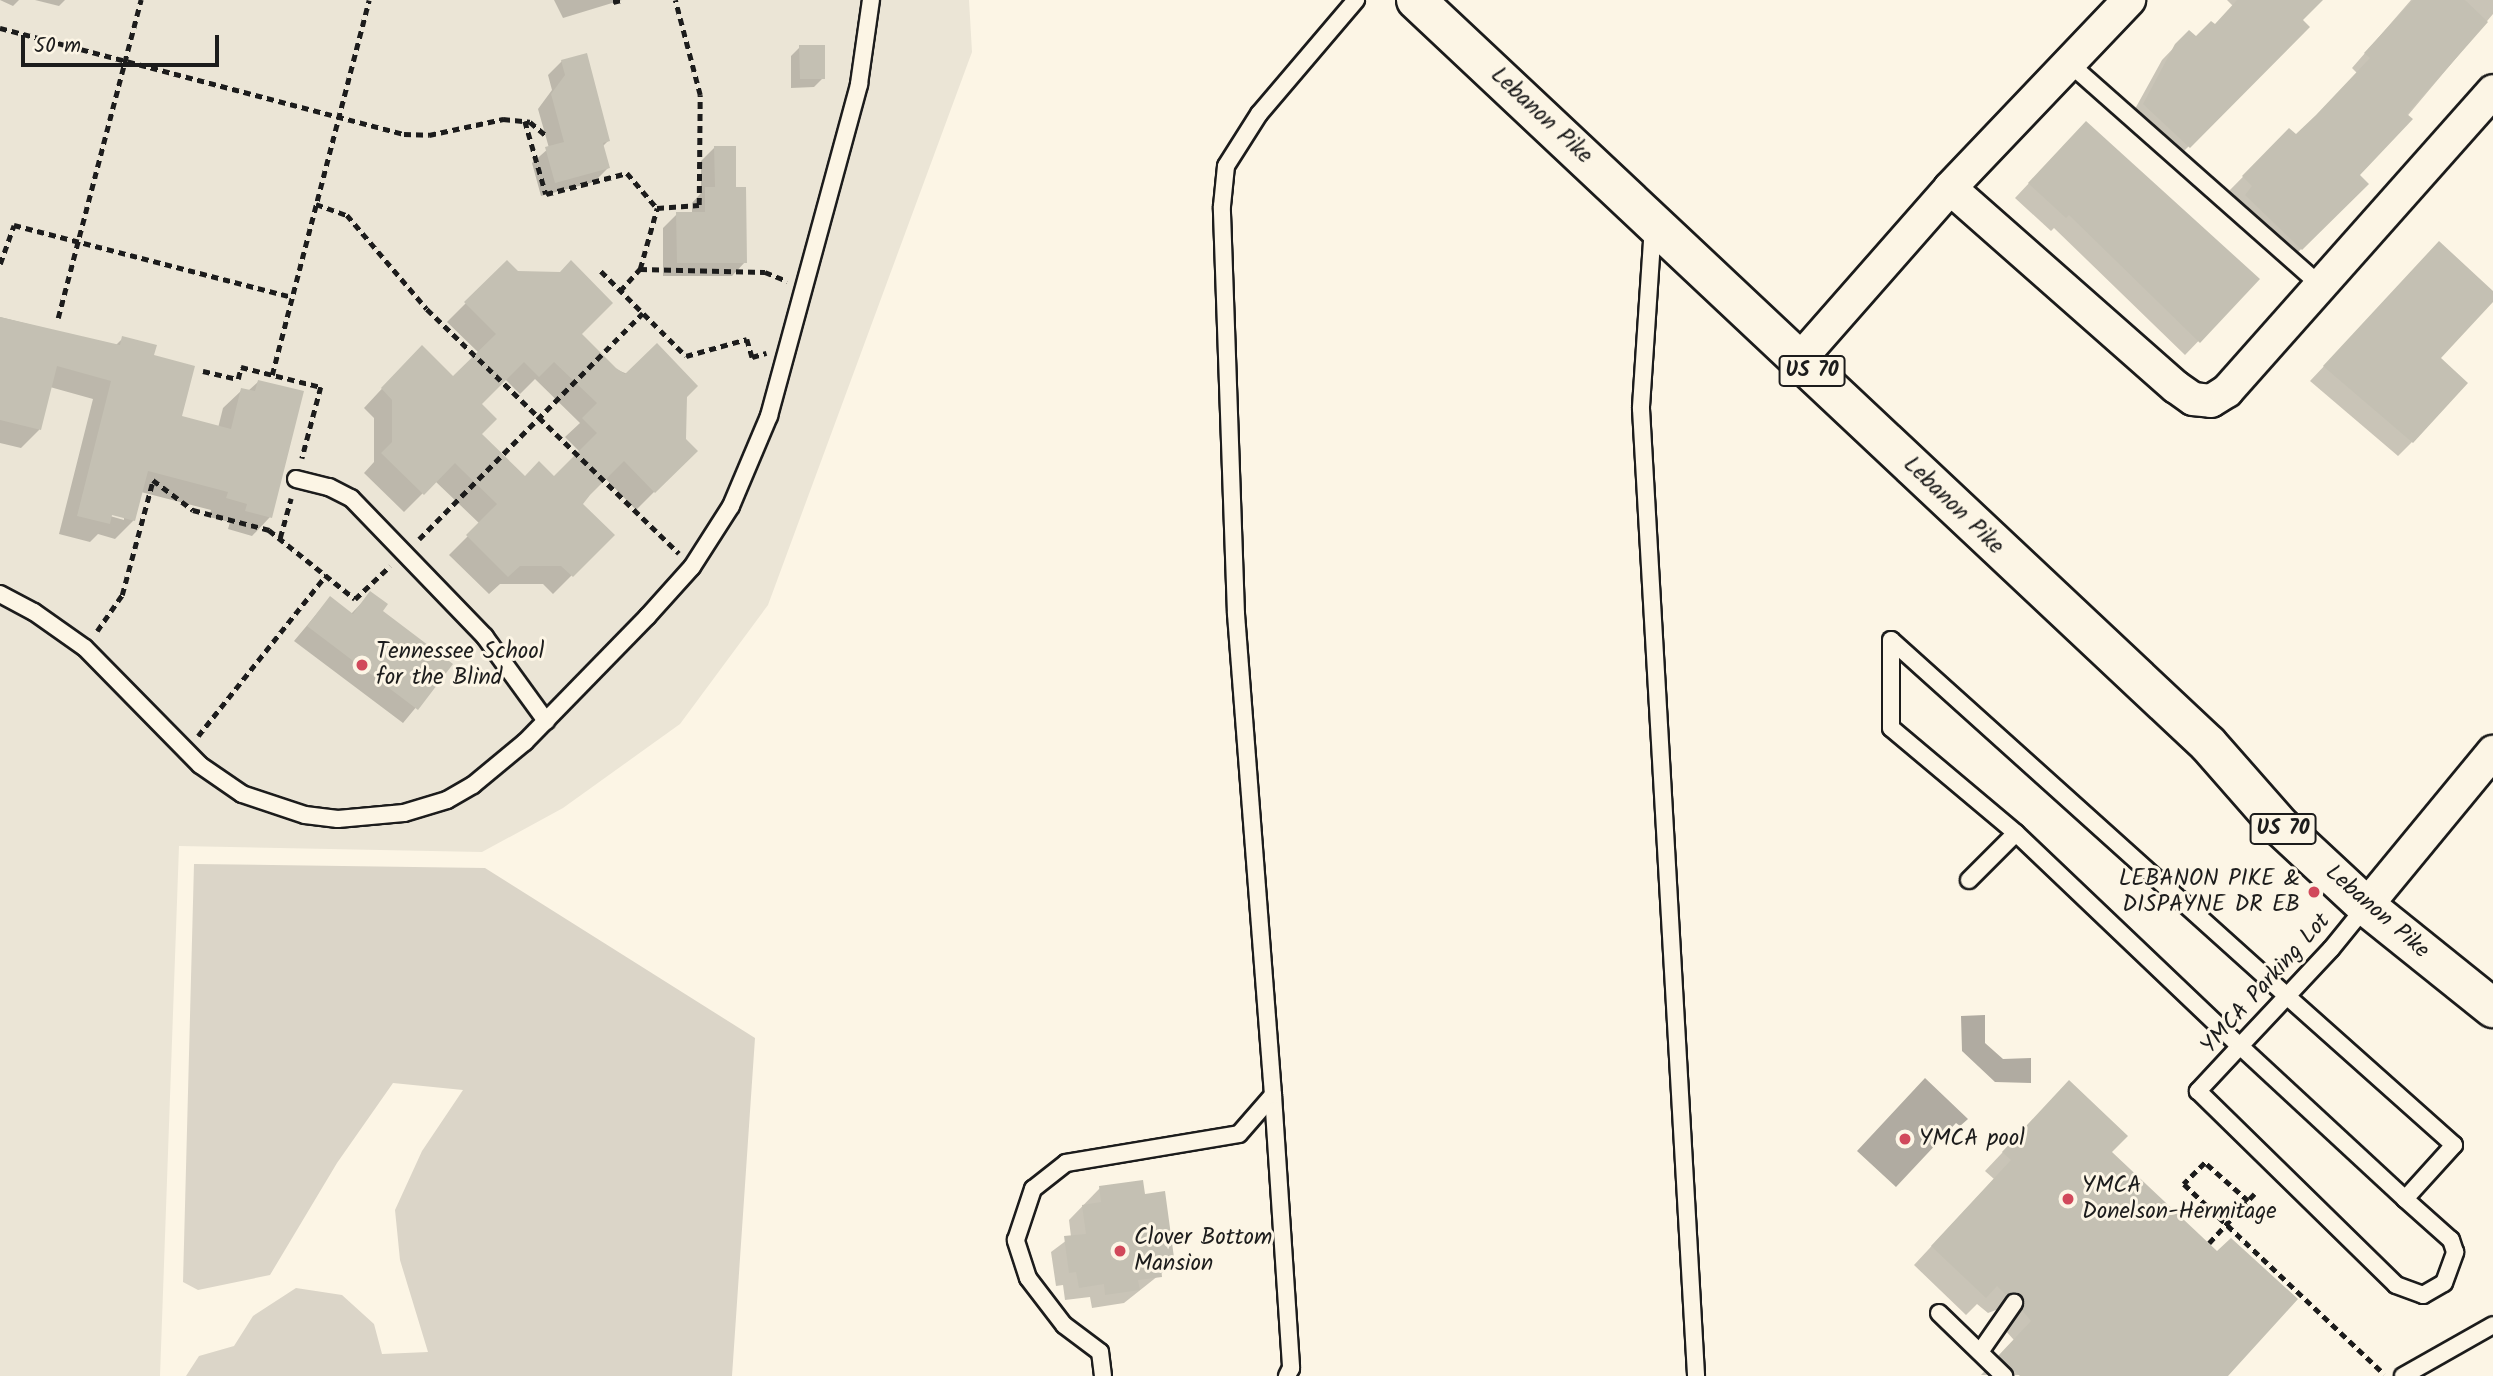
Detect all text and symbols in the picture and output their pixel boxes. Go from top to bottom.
scale bar [24,21,222,65]
text: 50 m [34,30,81,63]
street label: Lebanon Pike [1484,62,1598,170]
road number: US 70 [1777,354,1847,388]
street label: Lebanon Pike [1897,451,2009,561]
place label: Tennessee School for the Blind [376,638,544,692]
marker: Tennessee School for the Blind [354,657,370,673]
road number: US 70 [2248,812,2318,846]
street label: Lebanon Pike [2319,859,2435,965]
place label: LEBANON PIKE & DISPAYNE DR EB [2119,865,2300,919]
marker: LEBANON PIKE & DISPAYNE DR EB [2306,884,2322,900]
street label: YMCA Parking Lot [2196,908,2336,1060]
place label: YMCA pool [1919,1125,2025,1153]
marker: YMCA pool [1897,1131,1913,1147]
place label: YMCA Donelson-Hermitage [2082,1172,2277,1226]
marker: YMCA Donelson-Hermitage [2060,1191,2076,1207]
place label: Clover Bottom Mansion [1134,1224,1272,1278]
marker: Clover Bottom Mansion [1112,1243,1128,1259]

